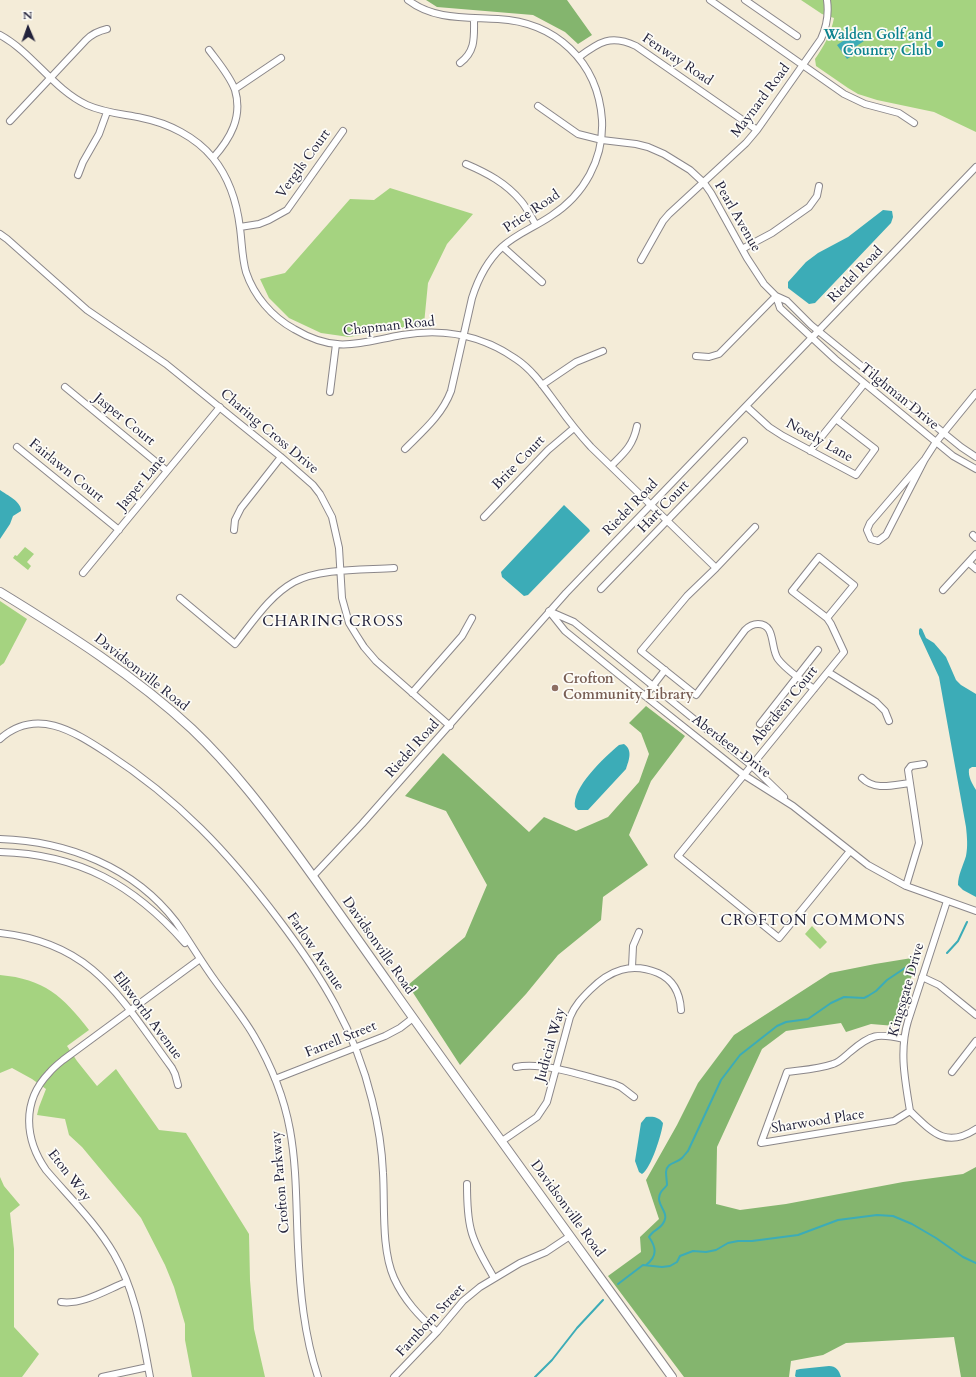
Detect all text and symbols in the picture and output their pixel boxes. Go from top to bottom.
north arrow [8,8,48,48]
text: N [23,8,33,23]
place label: Walden Golf and Country Club [824,28,932,60]
street label: Fenway Road [639,30,715,90]
marker: Walden Golf and Country Club [935,39,945,49]
street label: Maynard Road [728,61,794,141]
street label: Vergils Court [273,126,335,202]
street label: Pearl Avenue [710,179,764,255]
street label: Price Road [501,187,563,237]
street label: Riedel Road [825,243,887,307]
street label: Chapman Road [342,314,436,340]
street label: Tilghman Drive [856,360,942,434]
street label: Charing Cross Drive [216,386,322,478]
street label: Jasper Court [90,390,158,450]
street label: Notely Lane [783,416,855,466]
street label: Brite Court [489,432,549,494]
street label: Fairlawn Court [25,436,107,506]
street label: Jasper Lane [114,452,170,514]
street label: Riedel Road [600,476,662,540]
street label: Hart Court [635,477,693,537]
district label: CHARING CROSS [262,614,404,632]
street label: Davidsonville Road [90,631,192,715]
street label: Aberdeen Court [748,663,822,749]
place label: Crofton Community Library [563,672,694,704]
marker: Crofton Community Library [550,683,560,693]
street label: Aberdeen Drive [688,712,774,782]
street label: Riedel Road [383,717,443,781]
street label: Davidsonville Road [338,894,418,998]
street label: Farlow Avenue [283,910,347,994]
district label: CROFTON COMMONS [720,913,906,931]
street label: Kingsgate Drive [886,941,928,1039]
street label: Ellsworth Avenue [109,969,185,1063]
street label: Judicial Way [532,1006,570,1084]
street label: Farrell Street [303,1018,379,1062]
street label: Sharwood Place [770,1106,866,1138]
street label: Crofton Parkway [268,1130,294,1234]
street label: Eton Way [44,1147,94,1205]
street label: Davidsonville Road [526,1157,608,1261]
street label: Farnborn Street [393,1281,469,1361]

